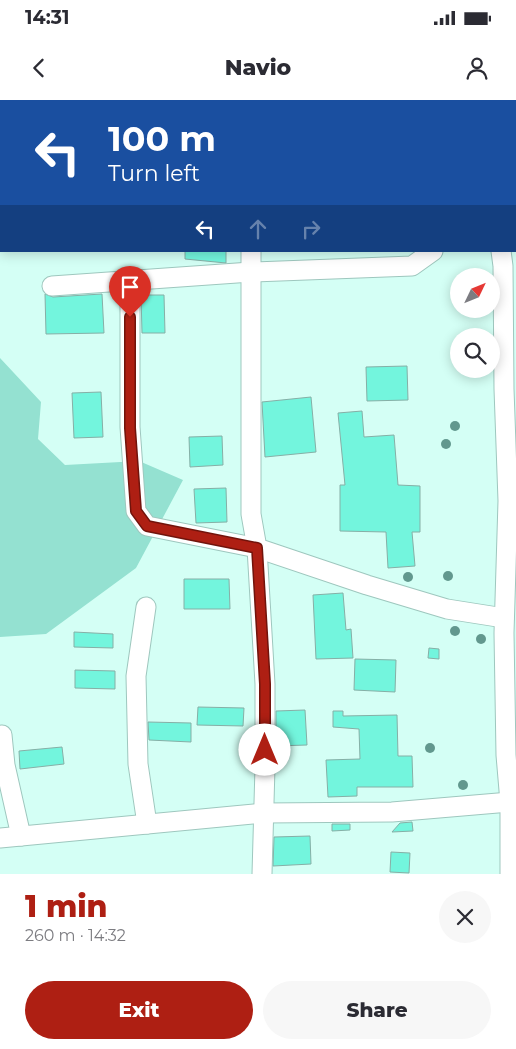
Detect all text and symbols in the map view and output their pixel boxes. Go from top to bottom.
text: 14:31 [25,6,69,29]
icon: back [25,54,53,82]
text: Navio [225,54,291,81]
icon: person [463,54,491,82]
text: 100 m [108,117,216,160]
icon: left [25,120,90,185]
text: Turn left [108,160,200,187]
icon: left [191,215,219,243]
icon: ahead [244,215,272,243]
icon: right [297,215,325,243]
pin [109,266,151,317]
north arrow [450,268,500,318]
map controls [450,268,500,378]
icon: arrive [116,273,144,301]
button: search [450,328,500,378]
position arrow [238,723,290,775]
text: 1 min [25,888,108,925]
button: close [439,891,491,943]
text: 260 m · 14:32 [25,926,126,945]
button: Exit [25,981,253,1039]
button: Share [263,981,491,1039]

